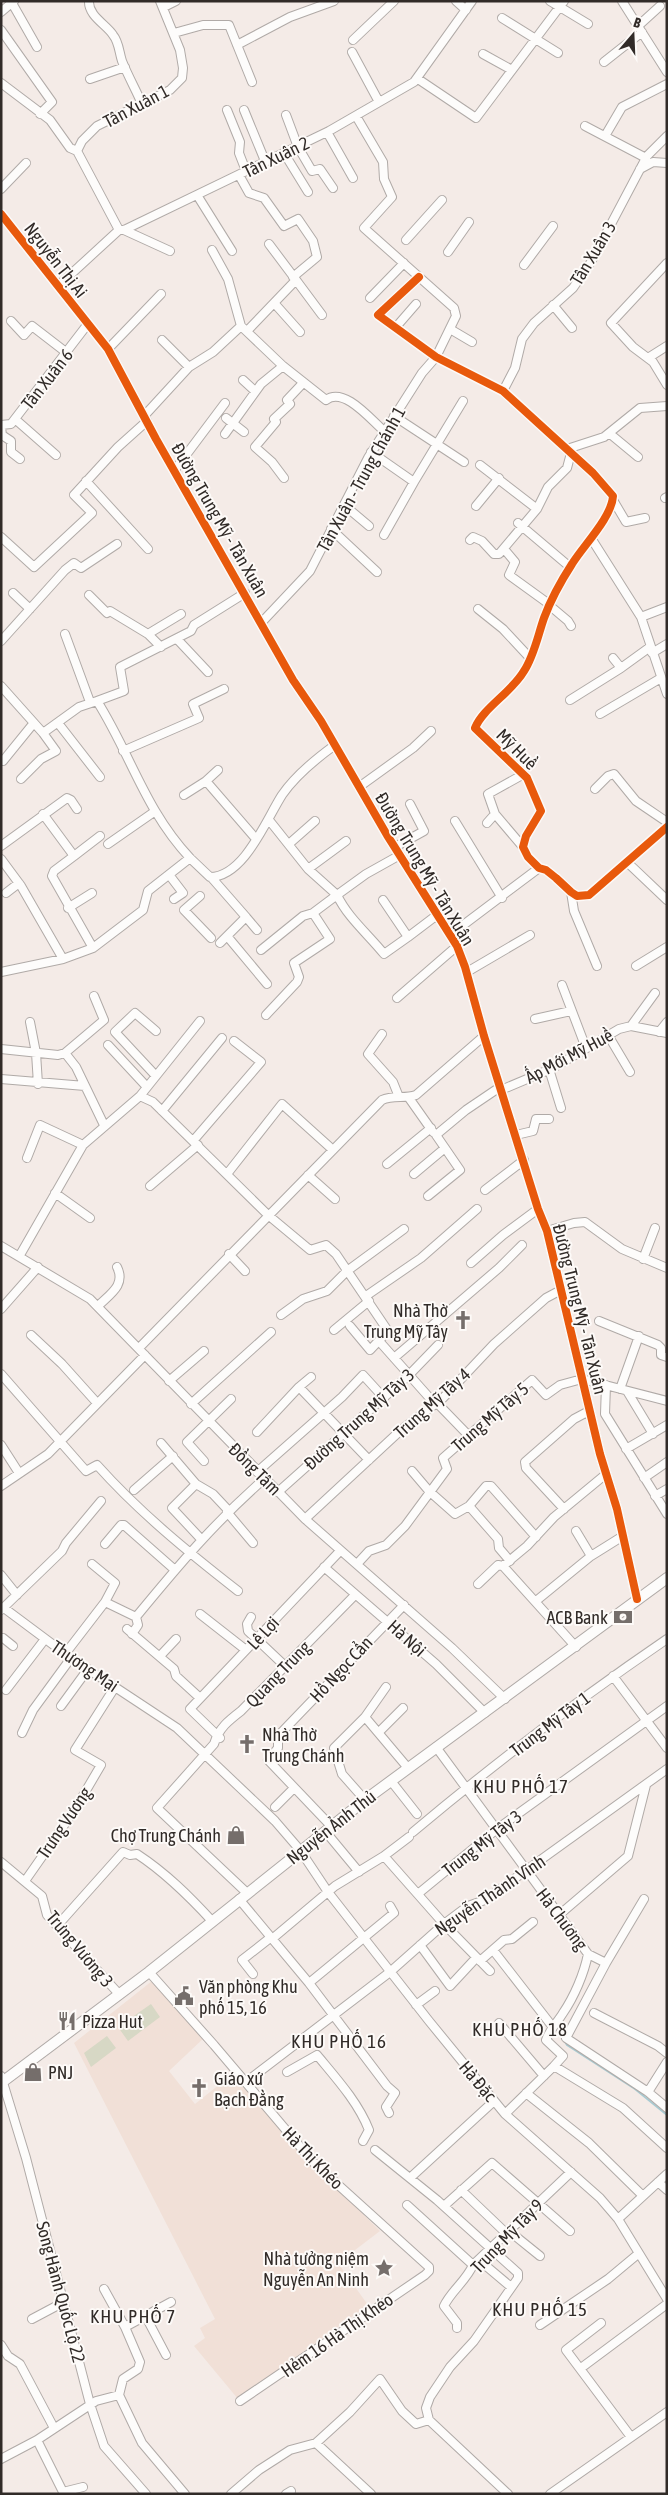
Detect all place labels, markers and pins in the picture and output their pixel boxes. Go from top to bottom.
place label: Nhà Thờ Trung Mỹ Tây [364,1300,449,1342]
church icon: Nhà Thờ Trung Mỹ Tây [452,1309,474,1331]
bank icon: ACB Bank [612,1606,634,1628]
place label: ACB Bank [547,1607,608,1628]
place label: Nhà Thờ Trung Chánh [262,1724,344,1766]
church icon: Nhà Thờ Trung Chánh [236,1733,258,1755]
shop icon: Chợ Trung Chánh [225,1824,247,1846]
place label: Chợ Trung Chánh [111,1825,221,1846]
place label: Văn phòng Khu phố 15, 16 [199,1976,298,2018]
public building icon: Văn phòng Khu phố 15, 16 [173,1985,195,2007]
restaurant icon: Pizza Hut [56,2010,78,2032]
place label: Pizza Hut [82,2011,143,2032]
shop icon: PNJ [22,2061,44,2083]
place label: PNJ [48,2062,73,2083]
place label: Giáo xứ Bạch Đằng [214,2068,284,2110]
church icon: Giáo xứ Bạch Đằng [188,2077,210,2099]
place label: Nhà tưởng niệm Nguyễn An Ninh [263,2248,369,2290]
place icon: Nhà tưởng niệm Nguyễn An Ninh [373,2257,395,2279]

